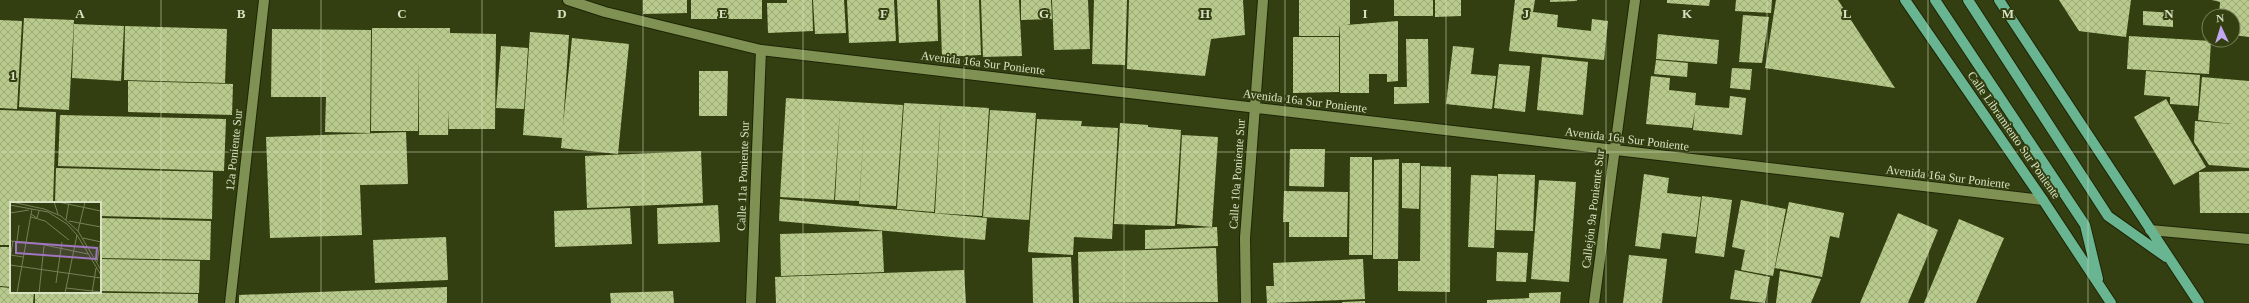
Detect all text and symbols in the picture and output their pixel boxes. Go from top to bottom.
text: A [75,6,85,21]
text: B [237,6,246,21]
text: C [397,6,407,21]
text: D [557,6,567,21]
text: E [719,6,727,21]
text: F [880,6,888,21]
text: G [1039,6,1049,21]
text: H [1200,6,1210,21]
text: I [1362,6,1368,21]
text: J [1523,6,1530,21]
text: K [1682,6,1693,21]
text: L [1843,6,1852,21]
text: M [2002,6,2014,21]
text: N [2164,6,2174,21]
north arrow [2201,8,2241,48]
text: N [2216,12,2225,24]
street label: Avenida 16a Sur Poniente [920,48,1046,78]
text: 1 [10,68,16,83]
street label: Calle Libramiento Sur Poniente [1965,69,2063,201]
street label: Avenida 16a Sur Poniente [1242,86,1368,116]
street label: 12a Poniente Sur [223,108,245,192]
street label: Calle 10a Poniente Sur [1226,118,1248,230]
street label: Calle 11a Poniente Sur [734,121,752,231]
street label: Avenida 16a Sur Poniente [1564,124,1690,154]
street label: Callejón 9a Poniente Sur [1579,149,1607,269]
street label: Avenida 16a Sur Poniente [1885,162,2011,192]
inset map [10,202,101,293]

